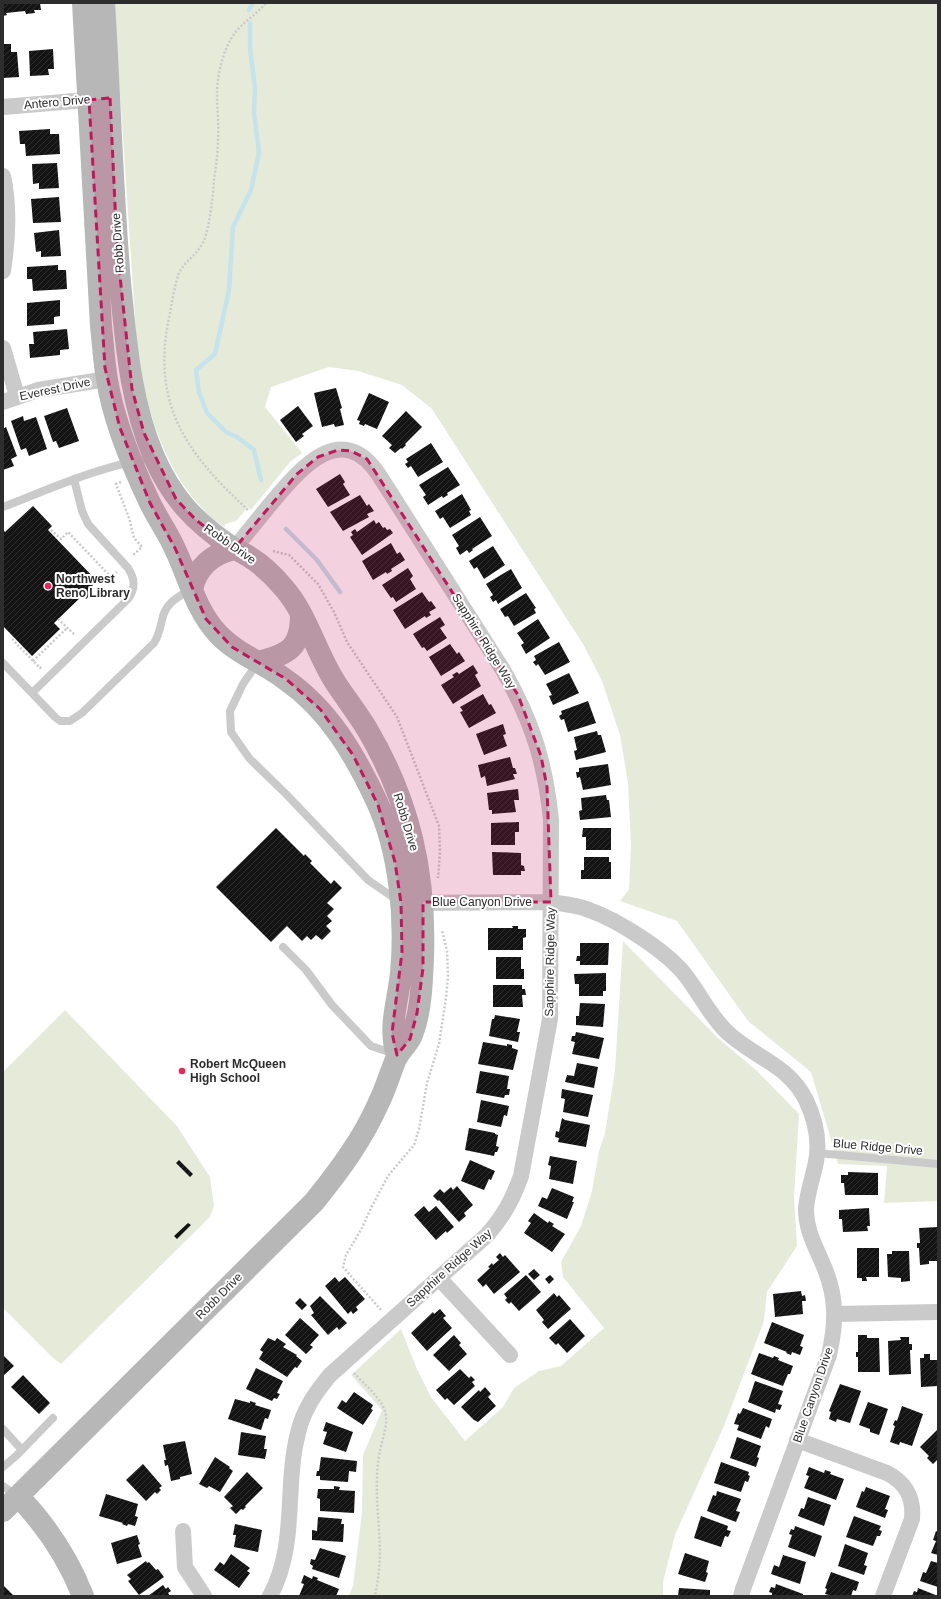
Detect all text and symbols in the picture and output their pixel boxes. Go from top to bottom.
street label: Antero Drive [23,92,91,112]
street label: Robb Drive [109,212,127,273]
street label: Everest Drive [18,375,92,403]
street label: Robb Drive [201,521,259,567]
place label: Northwest Reno Library [56,572,130,600]
marker: Northwest Reno Library [43,581,53,591]
street label: Sapphire Ridge Way [449,591,519,691]
street label: Robb Drive [391,791,422,853]
street label: Blue Canyon Drive [432,895,532,909]
street label: Sapphire Ridge Way [542,907,558,1017]
place label: Robert McQueen High School [190,1057,286,1085]
marker: Robert McQueen High School [177,1066,187,1076]
street label: Blue Ridge Drive [833,1136,924,1158]
street label: Sapphire Ridge Way [404,1226,494,1310]
street label: Robb Drive [193,1270,245,1322]
street label: Blue Canyon Drive [790,1345,836,1445]

